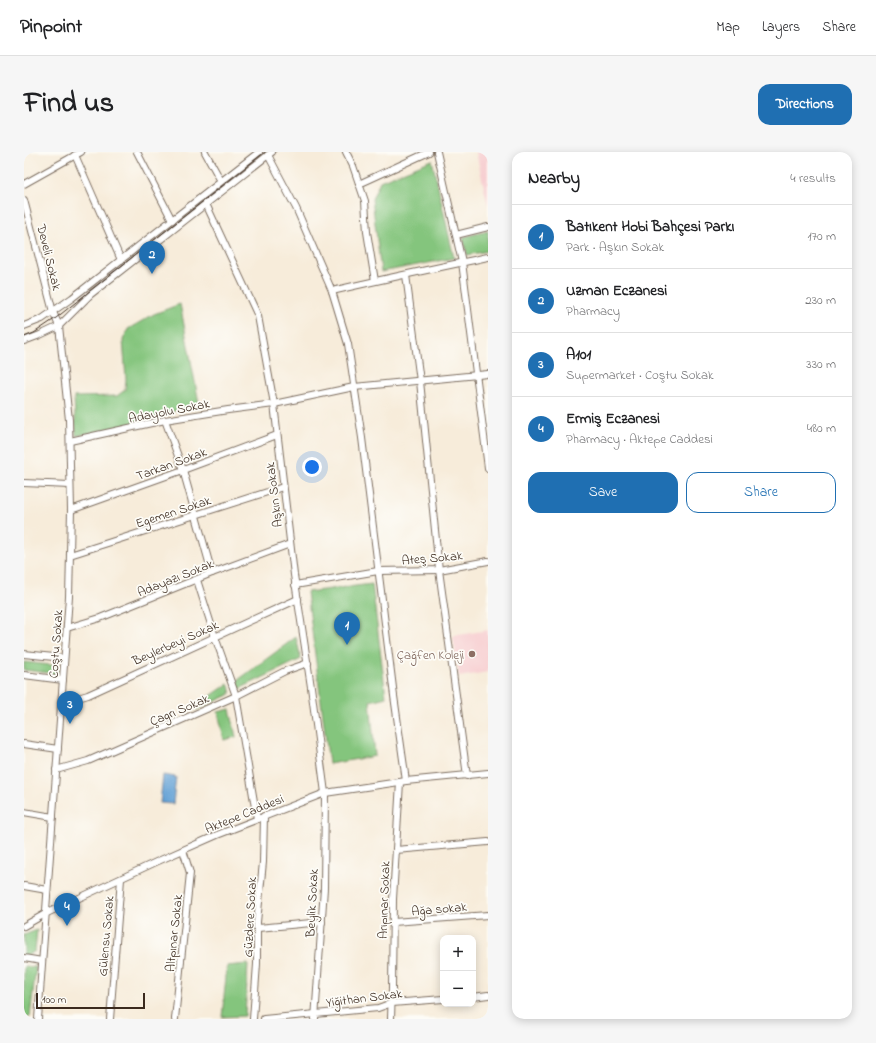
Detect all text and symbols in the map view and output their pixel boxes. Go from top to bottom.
text: Pinpoint [20,14,82,41]
text: Map [716,17,740,38]
text: Layers [762,17,800,38]
text: Share [822,17,856,38]
text: Find us [24,84,114,125]
button: Directions [758,84,852,125]
text: Nearby [528,166,580,191]
text: 4 results [790,169,836,188]
text: Batıkent Hobi Bahçesi Parkı [566,216,734,238]
street label: Develi Sokak [31,221,66,293]
text: 1 [539,227,543,246]
text: 170 m [808,227,836,246]
text: Park · Aşkın Sokak [566,238,664,257]
pin: 2 [139,241,165,274]
text: Uzman Eczanesi [566,280,667,302]
text: 2 [538,291,544,310]
text: 230 m [805,291,836,310]
text: Pharmacy [566,302,620,321]
text: A101 [566,344,591,366]
text: 3 [538,355,544,374]
text: 330 m [806,355,836,374]
text: Supermarket · Coştu Sokak [566,366,714,385]
street label: Adayolu Sokak [127,394,212,430]
text: Ermiş Eczanesi [566,408,660,430]
text: 4 [538,419,544,438]
text: 480 m [807,419,836,438]
text: Pharmacy · Aktepe Caddesi [566,430,713,449]
street label: Tarkan Sokak [133,443,210,486]
your location [302,457,322,477]
street label: Aşkın Sokak [261,461,288,528]
button: Save [528,472,678,513]
button: Share [686,472,836,513]
street label: Egemen Sokak [133,491,214,535]
street label: Ateş Sokak [401,546,464,571]
street label: Adayazı Sokak [135,554,217,603]
street label: Coştu Sokak [45,609,68,679]
pin: 1 [334,612,360,645]
street label: Beylerbeyi Sokak [129,616,222,672]
place label: Çağfen Koleji [397,646,464,666]
marker: Çağfen Koleji [467,649,477,659]
street label: Çagrı Sokak [147,689,213,732]
pin: 3 [57,691,83,724]
street label: Aktepe Caddesi [202,790,287,839]
street label: Arıpınar Sokak [374,861,395,939]
street label: Beylik Sokak [301,868,325,939]
street label: Güzdere Sokak [239,876,262,958]
pin: 4 [54,893,80,926]
street label: Altpınar Sokak [161,893,188,973]
street label: Gülensu Sokak [94,895,119,977]
street label: Ağa sokak [411,898,468,922]
map controls [440,935,476,1007]
button: + [440,935,476,971]
button: − [440,971,476,1007]
street label: Yiğithan Sokak [325,984,404,1014]
scale bar [36,991,145,1010]
text: 100 m [42,992,66,1008]

